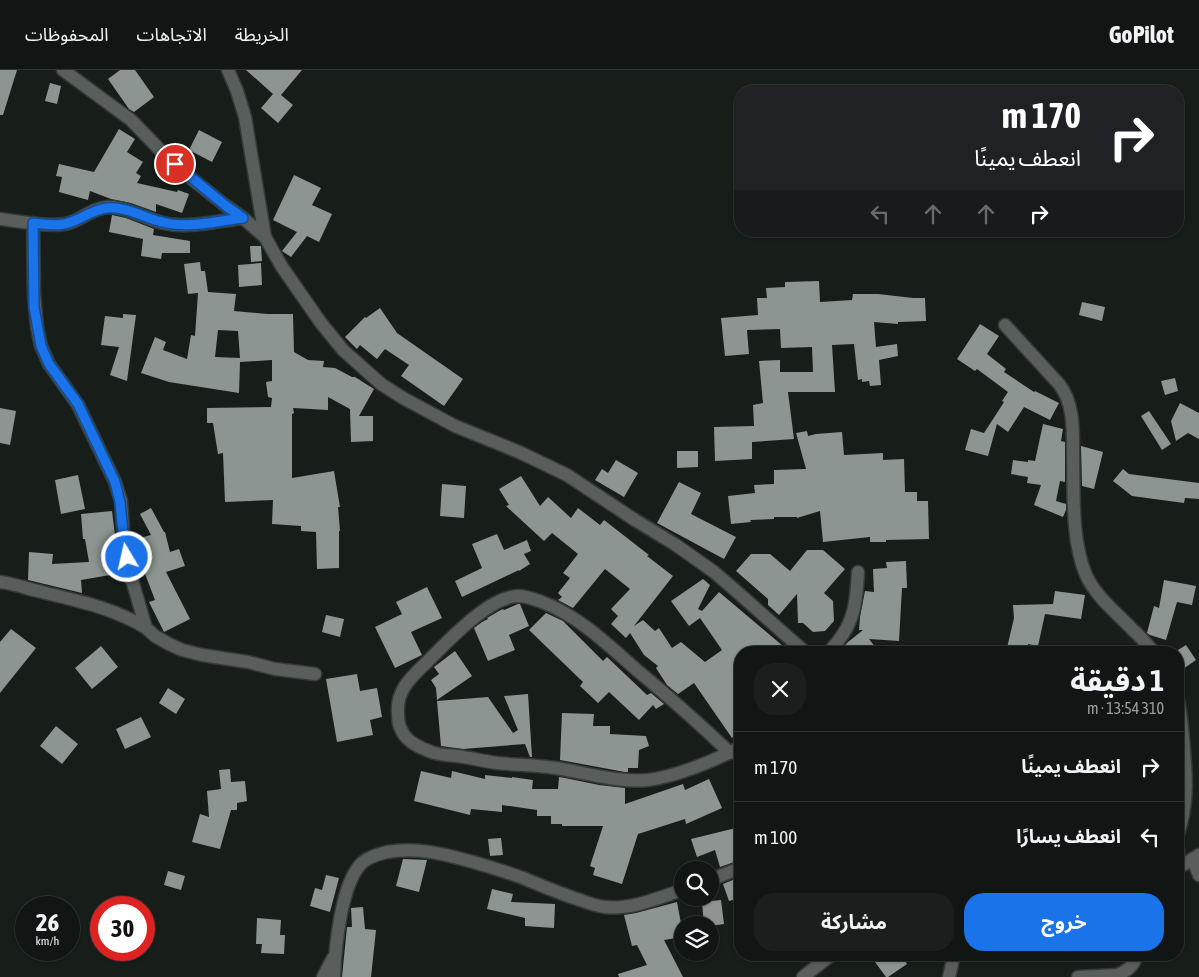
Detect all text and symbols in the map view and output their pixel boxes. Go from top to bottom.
text: GoPilot [1109,21,1174,48]
text: المحفوظات [25,24,109,45]
text: الاتجاهات [137,24,207,45]
text: الخريطة [235,24,289,45]
text: 170 m [1002,95,1081,135]
icon: right [1099,105,1164,170]
pin [154,143,196,185]
text: انعطف يمينًا [974,145,1081,171]
icon: arrive [161,150,189,178]
icon: left [866,200,894,228]
icon: ahead [919,200,947,228]
icon: ahead [972,200,1000,228]
icon: right [1025,200,1053,228]
position arrow [100,530,152,582]
button: close [754,663,806,715]
text: 1 دقيقة [1070,663,1164,697]
text: 310 m · 13:54 [1087,699,1164,717]
icon: right [1136,753,1164,781]
text: انعطف يمينًا [1021,755,1121,777]
text: 170 m [754,756,797,778]
icon: left [1136,823,1164,851]
text: انعطف يسارًا [1016,825,1121,847]
text: 100 m [754,826,797,848]
map controls [674,861,719,961]
button: search [674,861,719,906]
button: مشاركة [754,893,954,951]
button: خروج [964,893,1164,951]
speed limit sign: 30 [90,896,155,961]
text: 26 [36,908,59,936]
button: layers [674,916,719,961]
text: km/h [36,934,59,948]

